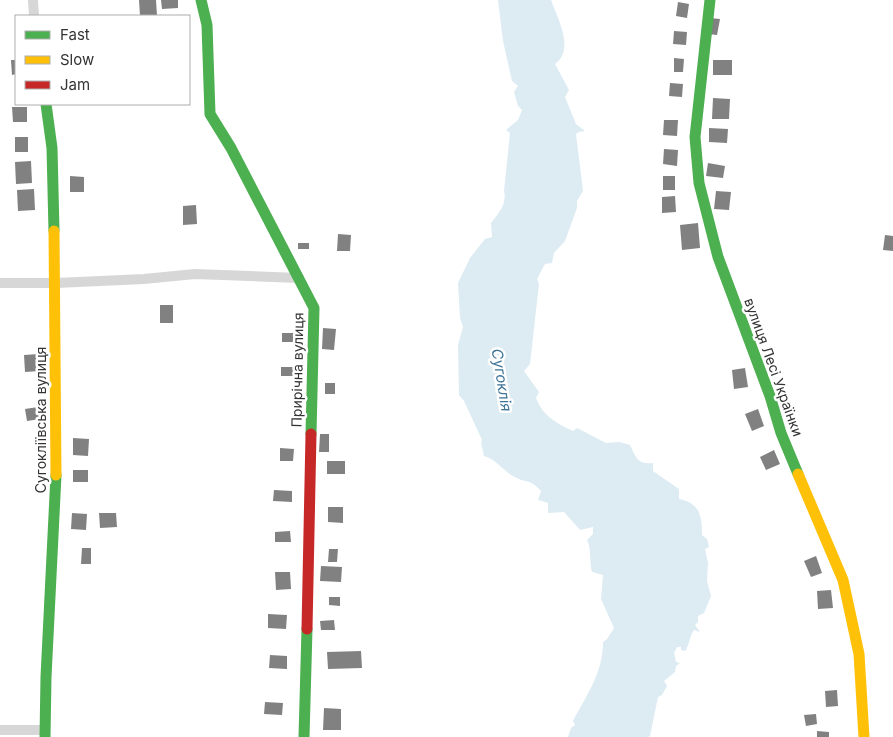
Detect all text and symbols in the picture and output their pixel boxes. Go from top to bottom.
legend [15,15,190,105]
text: Fast [60,25,90,44]
text: Slow [60,50,94,69]
text: Jam [60,75,90,94]
street label: вулиця Лесі Українки [741,296,807,438]
street label: Прирічна вулиця [287,312,307,428]
street label: Сугокліївська вулиця [32,347,49,493]
water label: Сугоклія [488,347,516,413]

